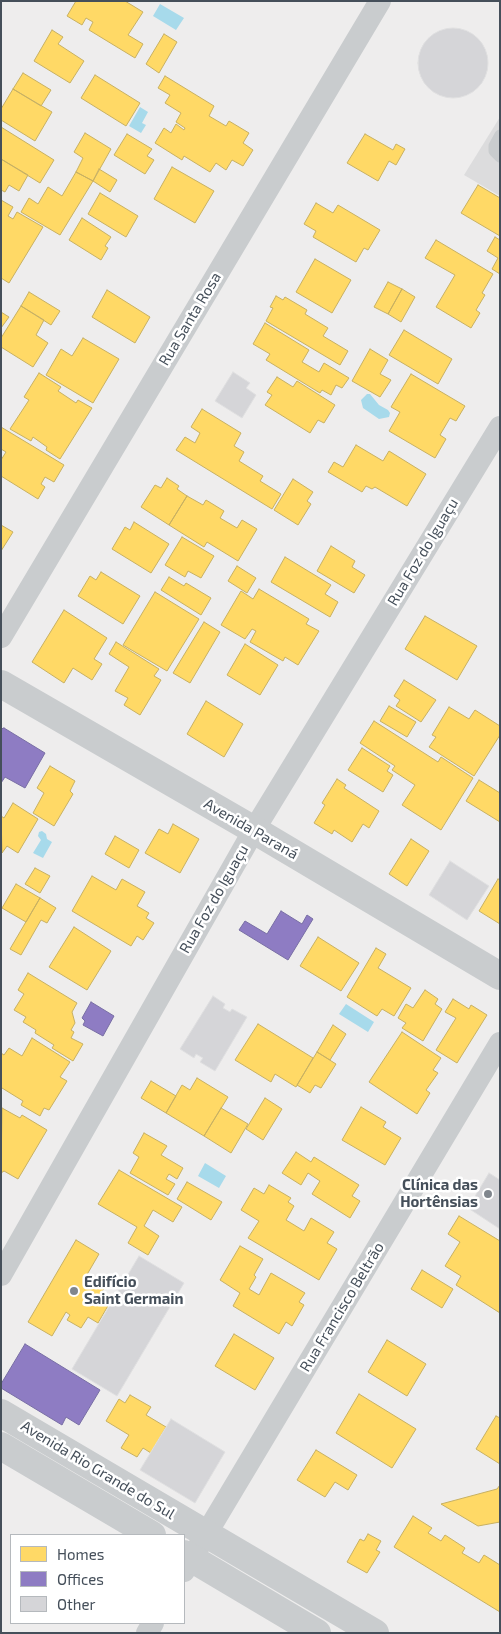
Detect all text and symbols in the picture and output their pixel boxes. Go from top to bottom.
street label: Rua Santa Rosa [155,269,225,369]
street label: Rua Foz do Iguaçu [384,495,462,609]
street label: Avenida Paraná [201,795,301,863]
street label: Rua Foz do Iguaçu [176,842,252,956]
place label: Clínica das Hortênsias [400,1176,478,1211]
marker: Clínica das Hortênsias [482,1188,494,1200]
street label: Rua Francisco Beltrão [296,1239,388,1375]
place label: Edifício Saint Germain [84,1273,183,1308]
marker: Edifício Saint Germain [68,1285,80,1297]
street label: Avenida Rio Grande do Sul [18,1417,178,1523]
legend [10,1534,185,1624]
text: Homes [57,1545,104,1563]
text: Offices [57,1570,104,1588]
text: Other [57,1595,96,1613]

